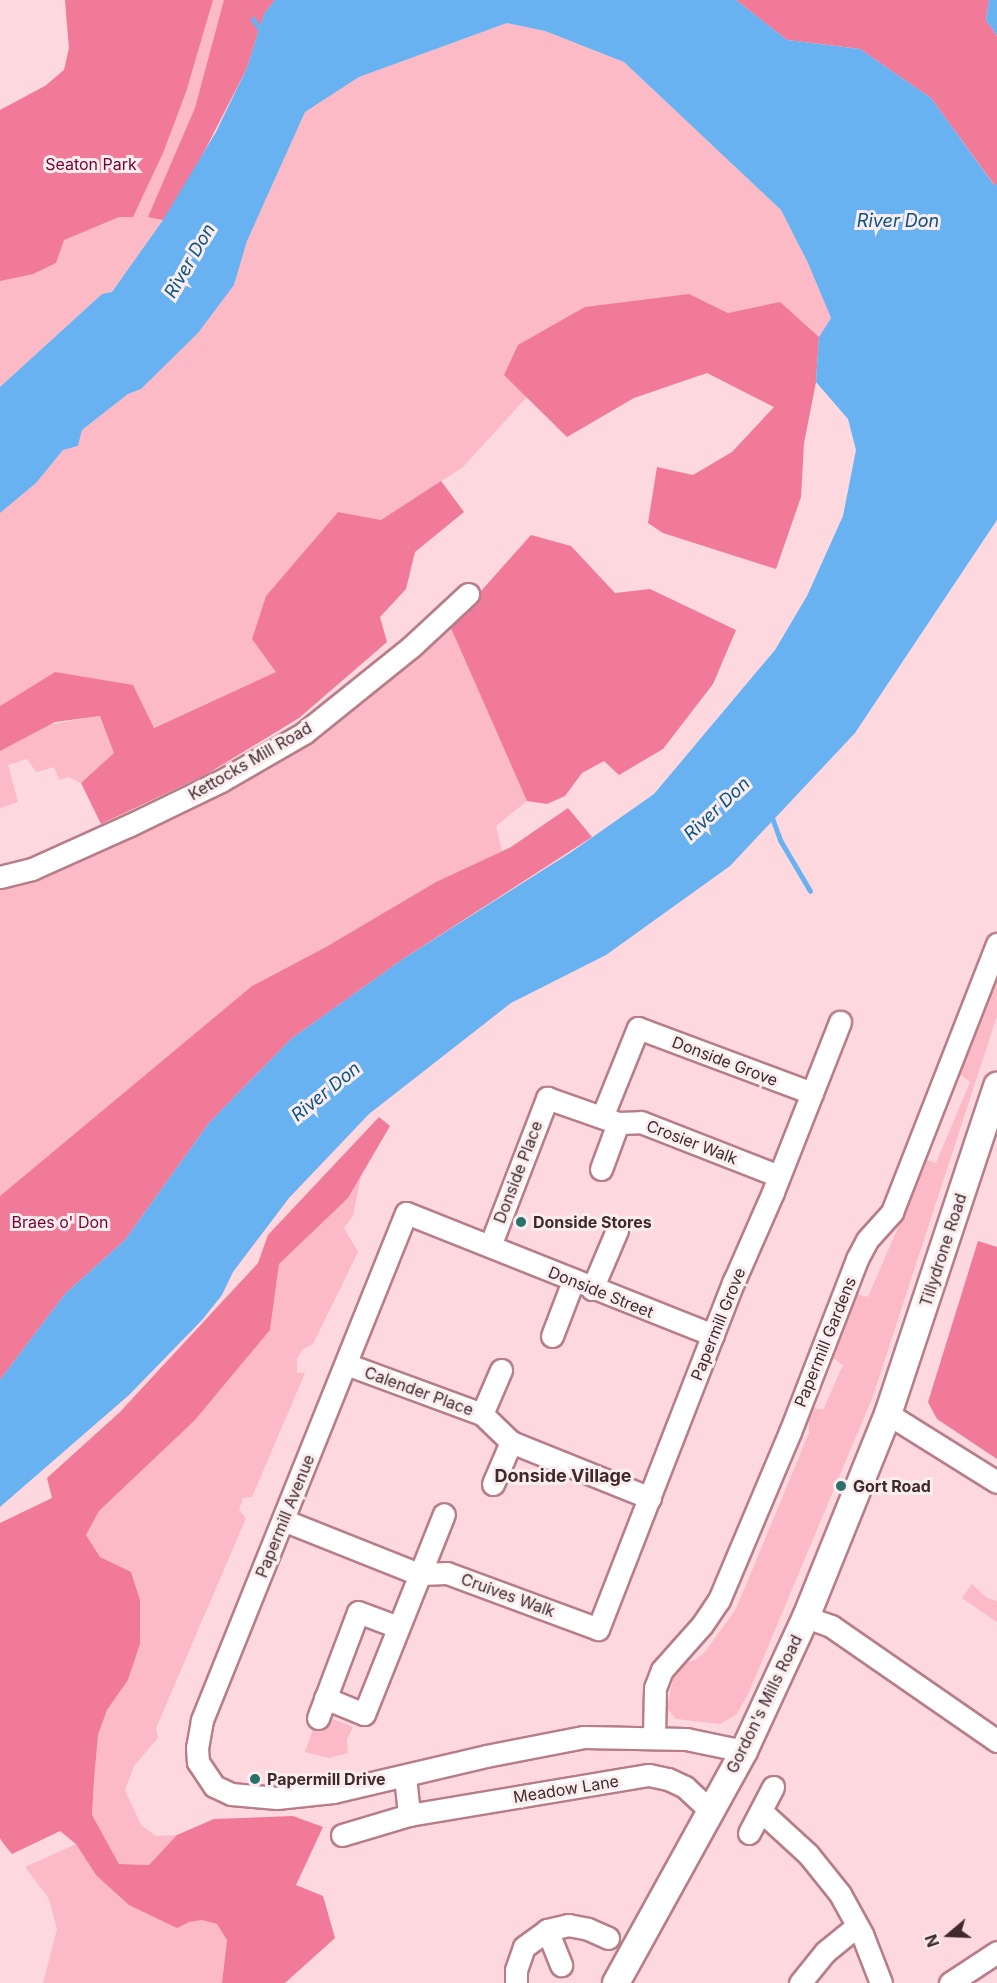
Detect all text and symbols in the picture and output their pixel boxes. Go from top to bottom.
park label: Seaton Park [45,154,137,174]
water label: River Don [857,210,939,232]
water label: River Don [160,220,220,302]
street label: Kettocks Mill Road [185,718,315,804]
water label: River Don [680,773,754,845]
street label: Donside Grove [670,1032,780,1090]
water label: River Don [287,1058,365,1126]
street label: Crosier Walk [644,1116,740,1168]
street label: Donside Place [490,1118,546,1226]
street label: Tillydrone Road [916,1191,970,1309]
park label: Braes o' Don [12,1212,108,1232]
place label: Donside Stores [533,1212,652,1232]
marker: Donside Stores [514,1215,528,1229]
street label: Donside Street [546,1262,656,1322]
street label: Papermill Grove [687,1265,749,1383]
street label: Papermill Gardens [790,1274,860,1410]
street label: Calender Place [362,1362,476,1420]
street label: Papermill Avenue [252,1452,318,1580]
district label: Donside Village [494,1465,632,1487]
place label: Gort Road [853,1476,931,1496]
marker: Gort Road [834,1479,848,1493]
street label: Cruives Walk [458,1569,558,1621]
street label: Gordon's Mills Road [722,1632,806,1776]
place label: Papermill Drive [267,1769,385,1789]
street label: Meadow Lane [512,1771,620,1807]
marker: Papermill Drive [248,1772,262,1786]
north arrow [919,1905,979,1965]
text: N [921,1932,943,1950]

